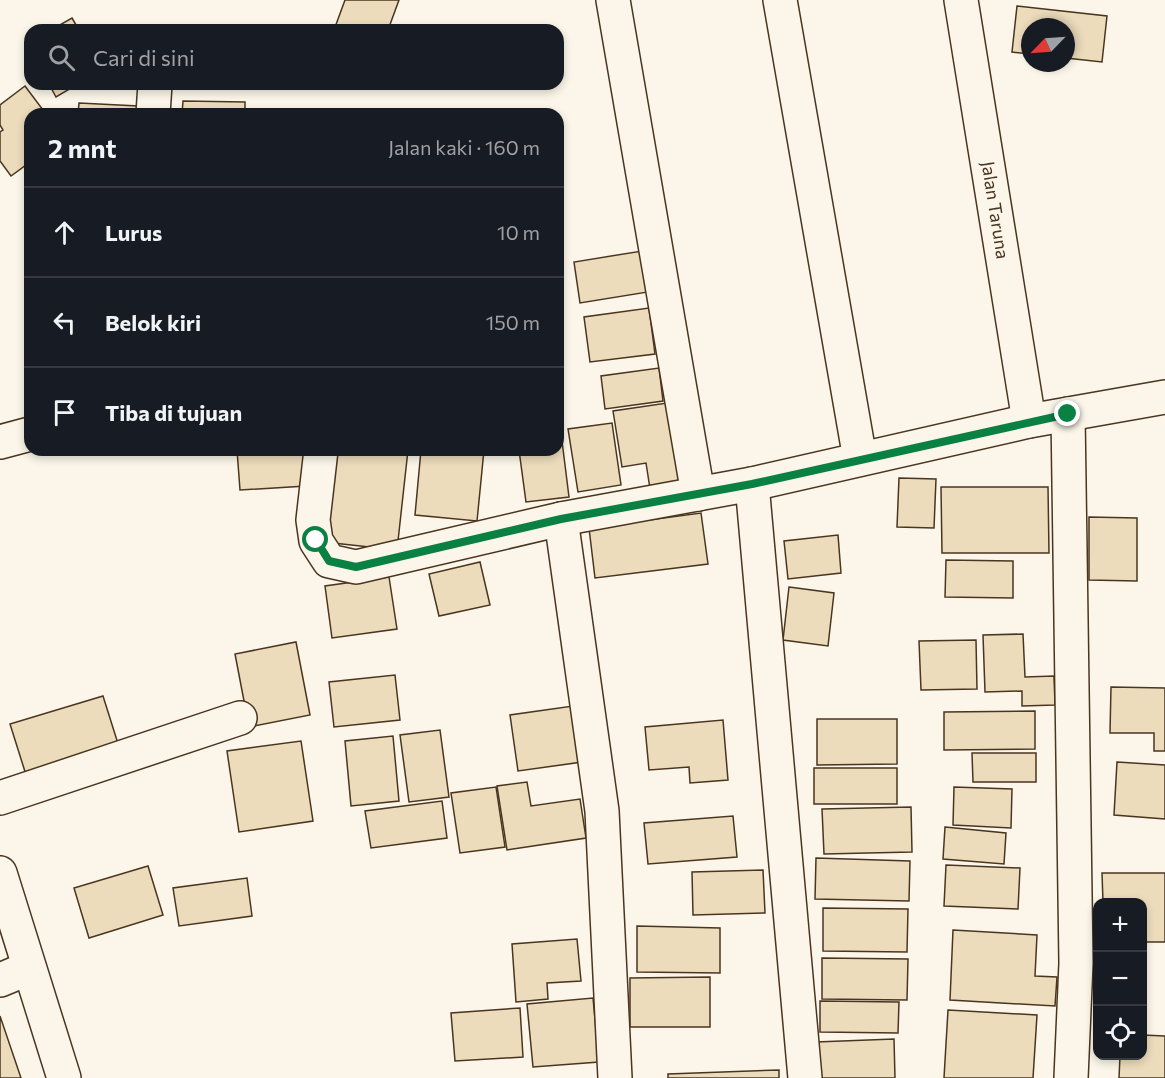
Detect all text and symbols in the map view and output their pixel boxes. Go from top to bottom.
north arrow [1021,18,1075,72]
search box [24,24,564,90]
icon: search [45,41,78,74]
text: Cari di sini [93,44,195,71]
text: 2 mnt [48,132,116,163]
text: Jalan kaki · 160 m [388,135,540,159]
street label: Jalan Taruna [977,159,1015,260]
icon: ahead [48,216,81,249]
text: Lurus [105,219,162,246]
text: 10 m [497,220,540,244]
icon: left [48,306,81,339]
text: Belok kiri [105,309,201,336]
text: 150 m [486,310,540,334]
icon: arrive [48,396,81,429]
text: Tiba di tujuan [105,399,242,426]
route end [1054,400,1080,426]
route start [302,526,328,552]
map controls [1093,898,1147,1060]
button: + [1093,898,1147,952]
button: − [1093,952,1147,1006]
button: locate [1093,1006,1147,1060]

